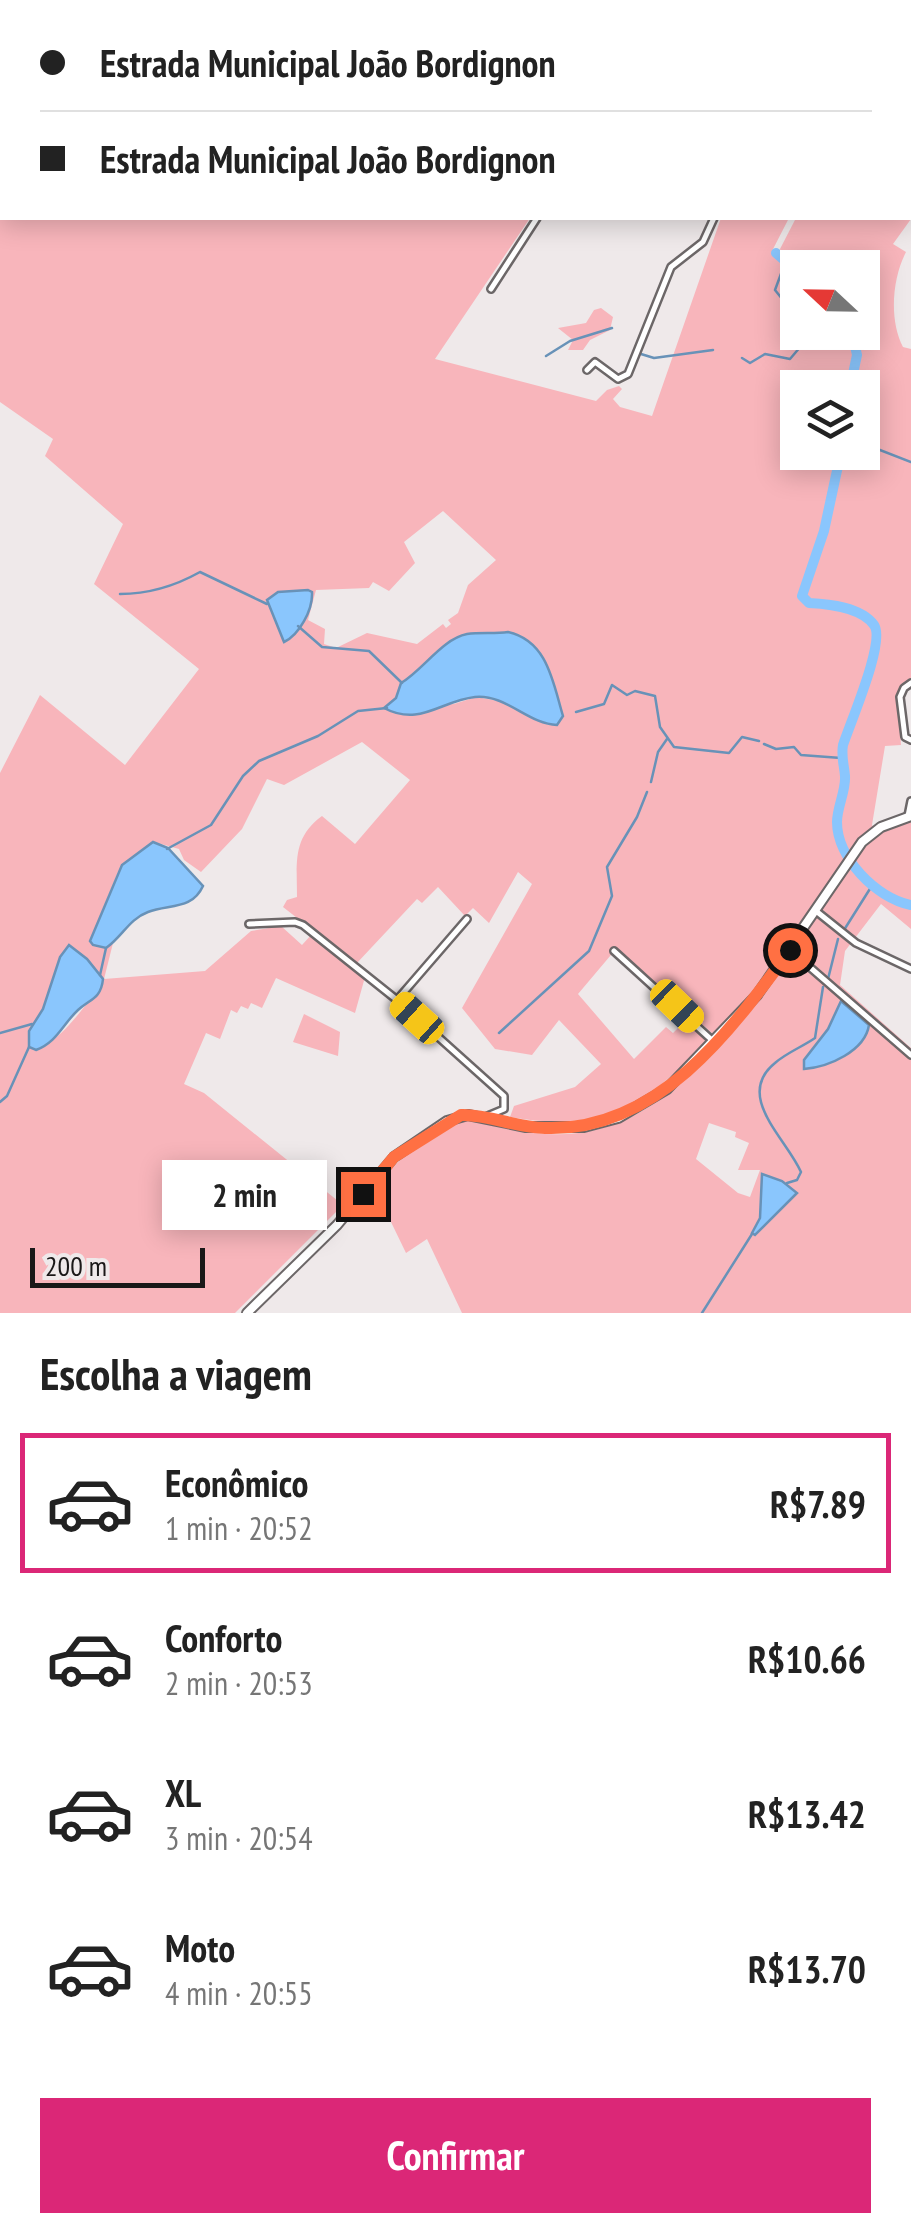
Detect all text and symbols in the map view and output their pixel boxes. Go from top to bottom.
text: Estrada Municipal João Bordignon [100,38,556,87]
text: Estrada Municipal João Bordignon [100,134,556,183]
north arrow [780,250,880,350]
map controls [780,250,880,470]
button: layers [780,370,880,470]
route start [768,928,813,973]
car [645,974,709,1038]
car [385,987,449,1049]
callout: 2 min [163,1159,328,1229]
route end [341,1172,386,1217]
text: 2 min [212,1174,277,1216]
scale bar [30,1243,205,1288]
text: 200 m [45,1247,107,1284]
text: Escolha a viagem [40,1344,312,1402]
icon: car [45,1458,135,1548]
text: Econômico [165,1458,309,1507]
text: R$7.89 [770,1479,866,1528]
text: 1 min · 20:52 [165,1507,313,1549]
icon: car [45,1613,135,1703]
text: Conforto [165,1613,282,1662]
text: R$10.66 [748,1634,866,1683]
text: 2 min · 20:53 [165,1662,313,1704]
icon: car [45,1768,135,1858]
text: XL [165,1768,201,1817]
text: R$13.42 [748,1789,866,1838]
text: 3 min · 20:54 [165,1817,313,1859]
icon: car [45,1923,135,2013]
text: Moto [165,1923,235,1972]
text: R$13.70 [748,1944,866,1993]
text: 4 min · 20:55 [165,1972,313,2014]
button: Confirmar [40,2098,871,2213]

